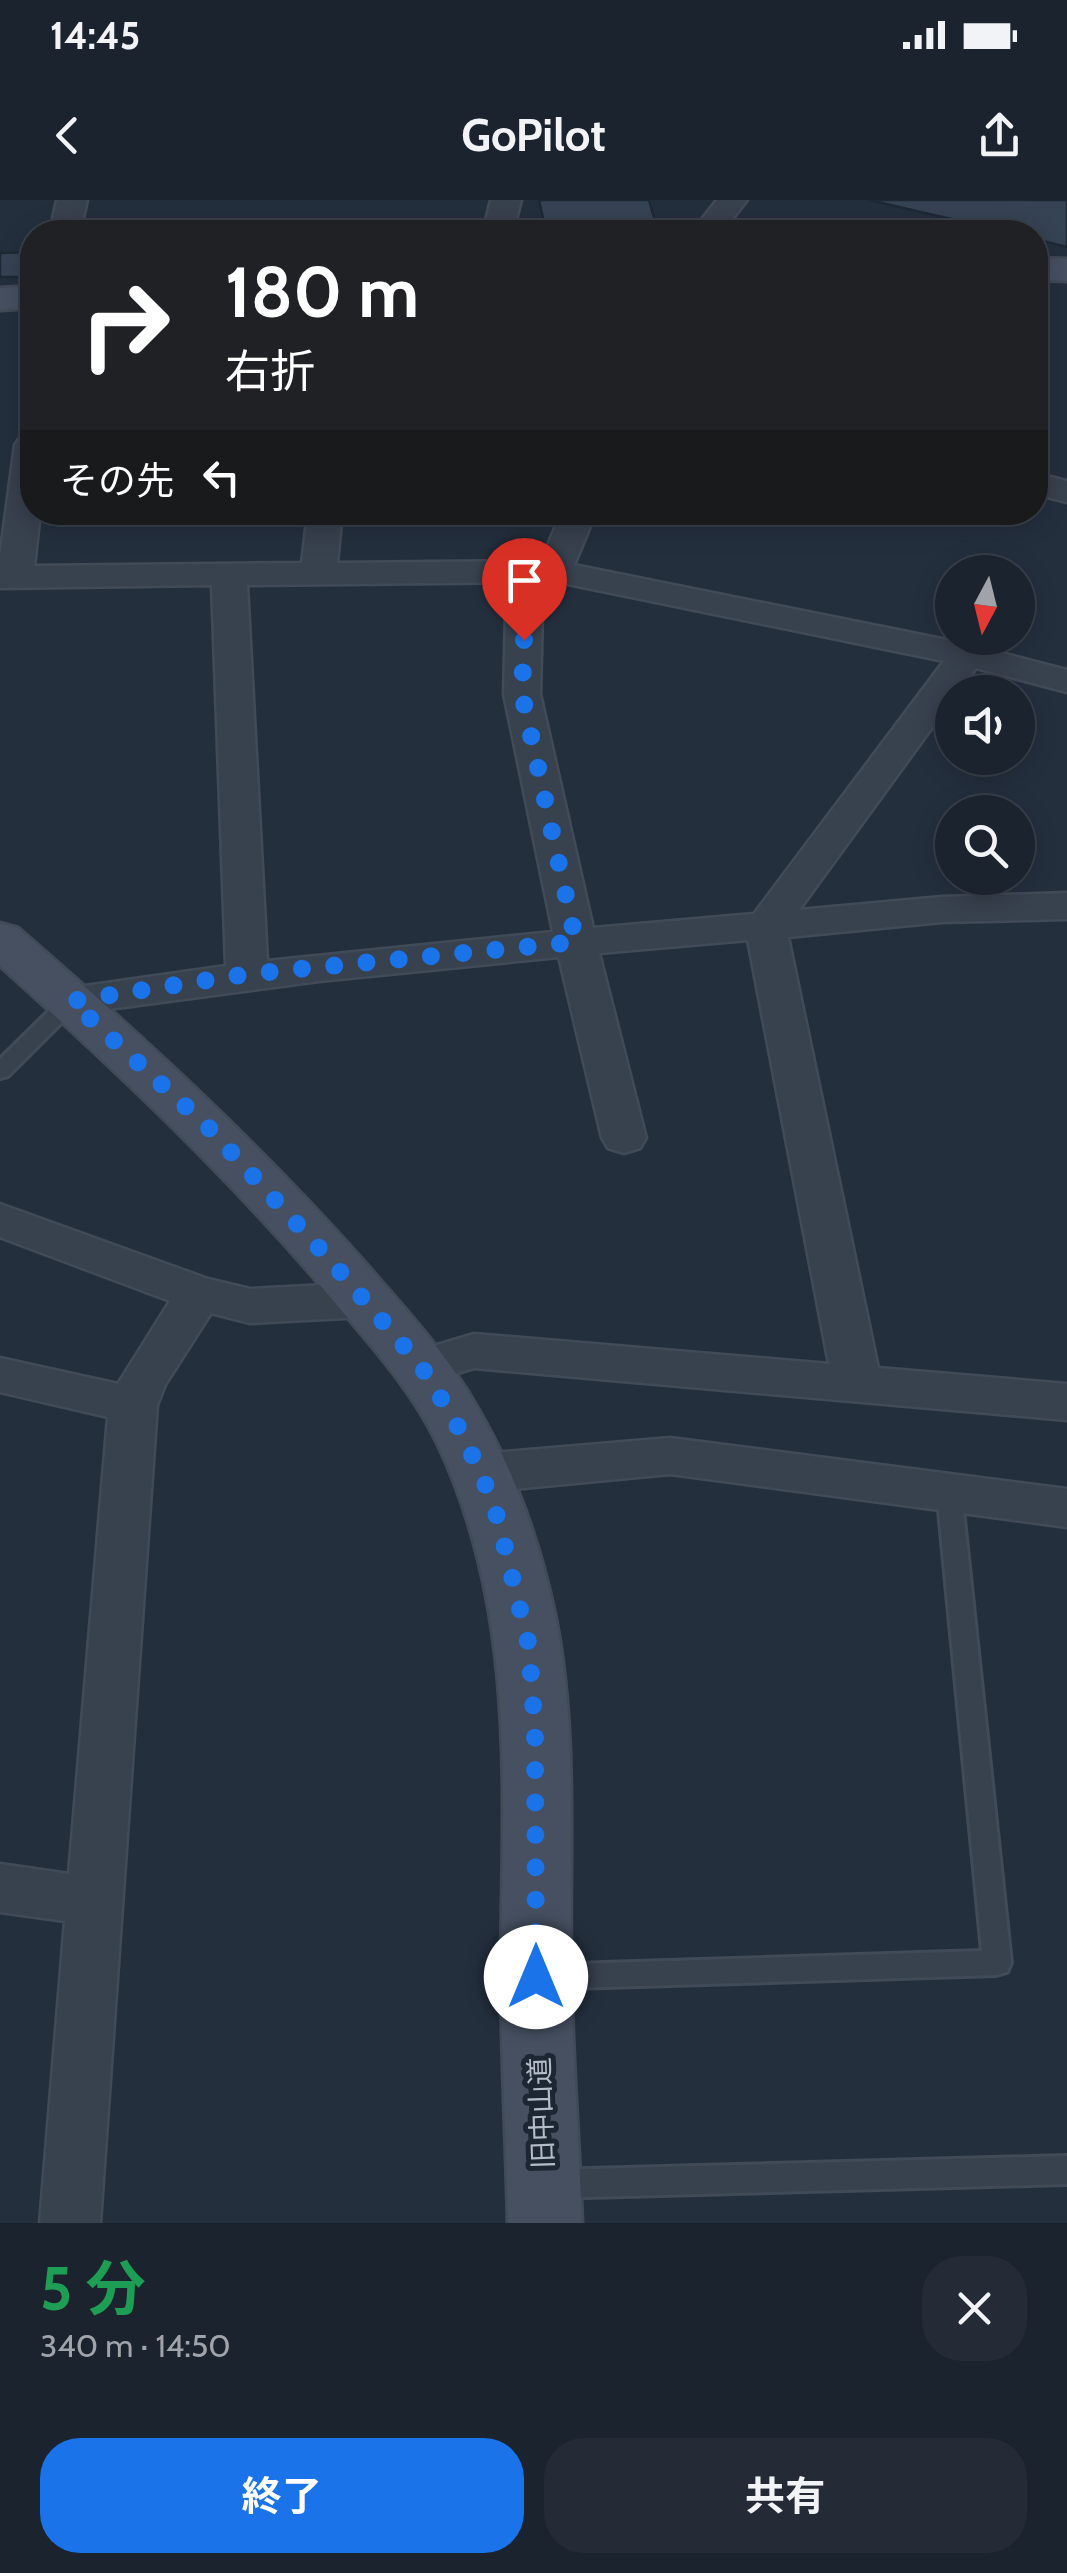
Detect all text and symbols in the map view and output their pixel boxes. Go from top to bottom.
text: 14:45 [50,12,140,59]
icon: back [40,108,95,163]
text: GoPilot [461,108,606,162]
icon: share [972,108,1027,163]
text: 180 m [225,249,419,335]
icon: right [60,260,190,390]
text: 右折 [225,344,315,398]
icon: left [194,450,249,505]
text: その先 [60,457,174,504]
pin [482,538,567,641]
icon: arrive [497,553,552,608]
north arrow [935,555,1035,655]
map controls [935,555,1035,895]
button: sound [935,675,1035,775]
button: search [935,795,1035,895]
position arrow [484,1925,588,2029]
street label: 旧中山道 [522,2056,560,2170]
text: 5 分 [40,2252,146,2325]
button: close [922,2256,1027,2361]
text: 340 m · 14:50 [40,2326,231,2365]
button: 終了 [40,2438,524,2553]
button: 共有 [544,2438,1027,2553]

